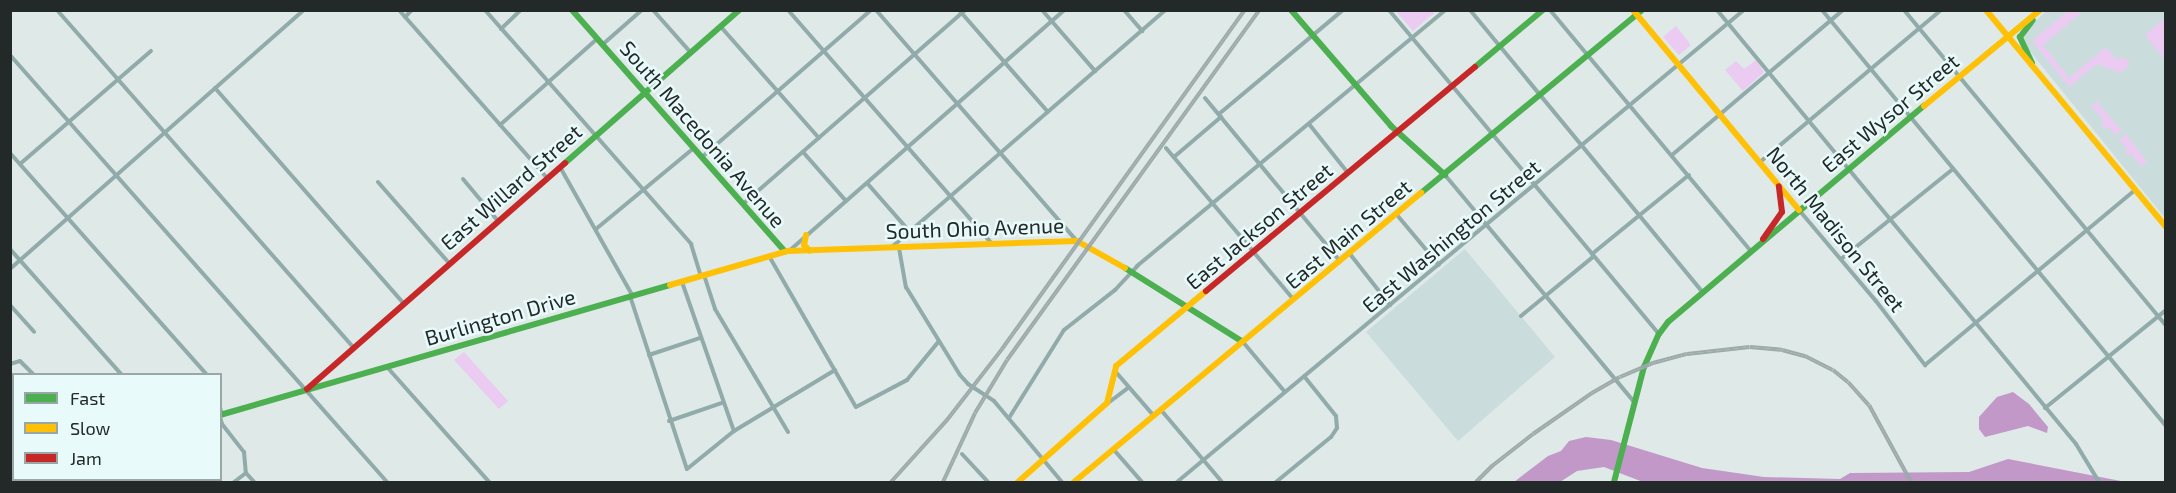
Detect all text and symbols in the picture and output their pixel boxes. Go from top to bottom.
street label: South Macedonia Avenue [615,35,791,233]
street label: East Wysor Street [1816,48,1964,178]
street label: East Willard Street [435,119,587,255]
street label: North Madison Street [1762,141,1910,317]
street label: East Washington Street [1357,154,1545,318]
street label: East Jackson Street [1180,157,1338,295]
street label: East Main Street [1280,174,1416,294]
street label: South Ohio Avenue [885,212,1065,244]
street label: Burlington Drive [422,283,578,351]
legend [12,373,222,481]
text: Fast [70,387,105,409]
text: Slow [70,417,110,439]
text: Jam [70,447,102,469]

